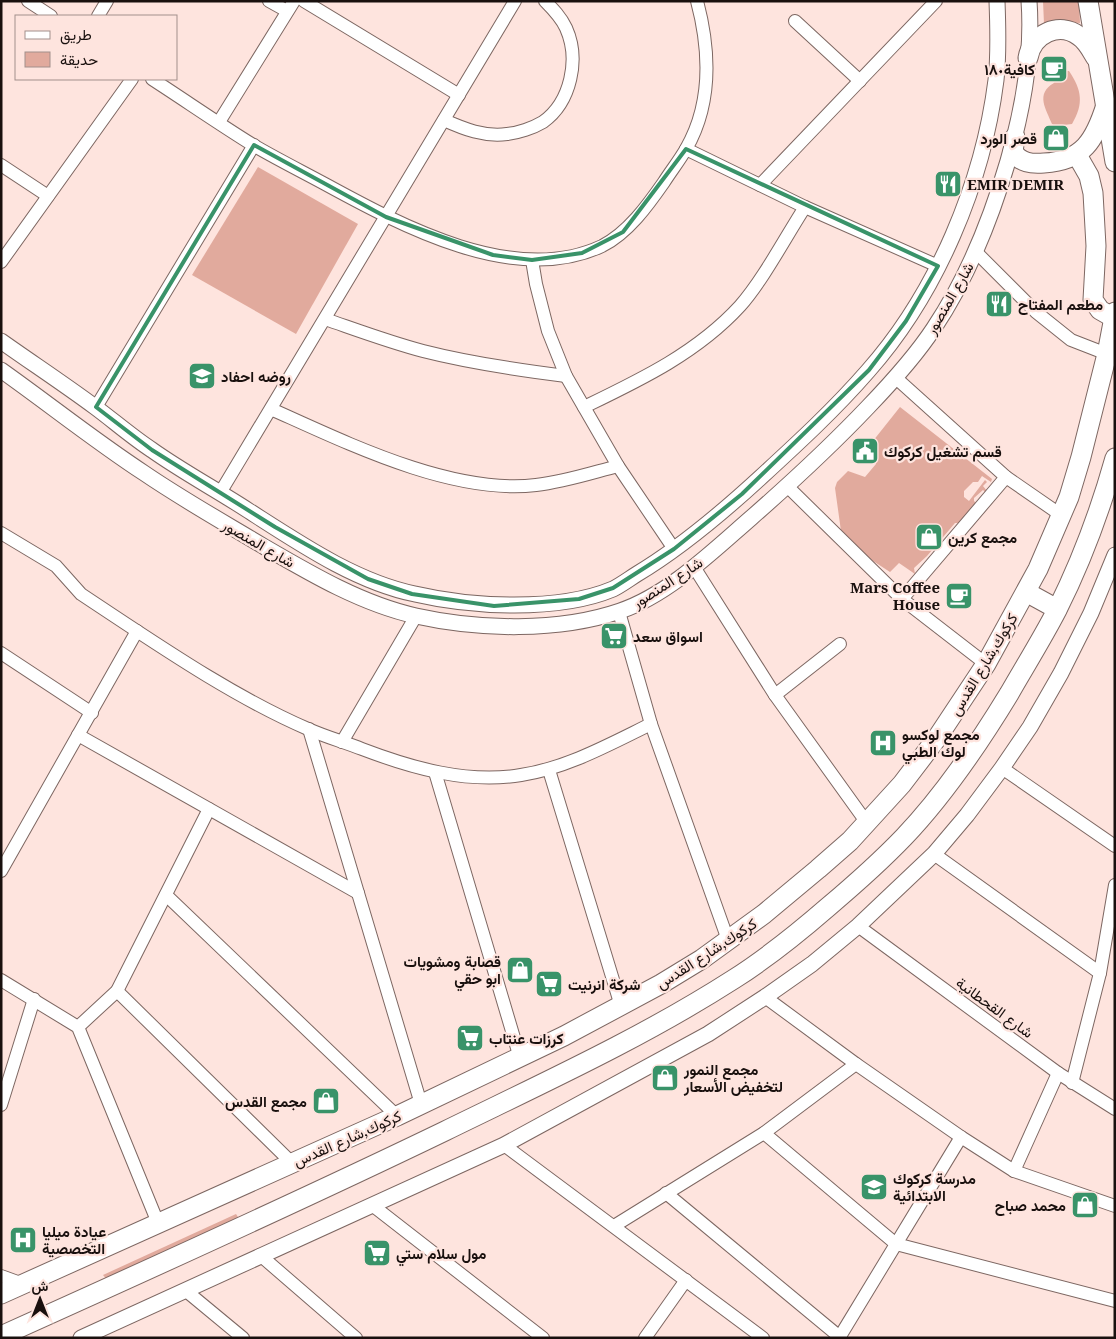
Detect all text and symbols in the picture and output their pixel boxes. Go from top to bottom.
legend [15,15,178,80]
text: طريق [60,24,92,45]
text: حديقة [60,49,98,69]
cafe icon: كافية١٨٠ [1039,54,1069,84]
place label: كافية١٨٠ [984,59,1035,79]
shop icon: قصر الورد [1041,123,1071,153]
place label: قصر الورد [980,128,1037,148]
restaurant icon: EMIR DEMIR [933,169,963,199]
place label: EMIR DEMIR [967,174,1064,194]
street label: شارع المنصور [920,258,980,340]
restaurant icon: مطعم المفتاح [984,289,1014,319]
place label: مطعم المفتاح [1018,294,1103,315]
school or university icon: روضه احفاد [187,361,217,391]
place label: روضه احفاد [221,366,291,386]
public building icon: قسم تشغيل كركوك [850,436,880,466]
place label: قسم تشغيل كركوك [884,441,1002,462]
street label: شارع المنصور [217,514,299,574]
shop icon: مجمع كرين [914,522,944,552]
place label: مجمع كرين [948,527,1017,548]
street label: شارع المنصور [627,552,707,614]
place label: Mars Coffee House [850,577,940,614]
cafe icon: Mars Coffee House [944,581,974,611]
street label: كركوك,شارع القدس [944,609,1023,720]
supermarket icon: اسواق سعد [599,621,629,651]
place label: اسواق سعد [633,626,703,646]
place label: مجمع لوكسو لوك الطبي [902,724,980,765]
hospital icon: مجمع لوكسو لوك الطبي [868,728,898,758]
street label: كركوك,شارع القدس [652,913,762,995]
place label: قصابة ومشويات ابو حقي [404,951,501,992]
shop icon: قصابة ومشويات ابو حقي [505,955,535,985]
supermarket icon: شركة انرنيت [534,969,564,999]
street label: شارع القحطانية [951,972,1038,1044]
place label: شركة انرنيت [568,974,640,994]
supermarket icon: كرزات عنتاب [455,1023,485,1053]
place label: كرزات عنتاب [489,1028,564,1048]
place label: مجمع النمور لتخفيض الأسعار [683,1059,783,1096]
shop icon: مجمع النمور لتخفيض الأسعار [650,1063,680,1093]
shop icon: مجمع القدس [311,1086,341,1116]
place label: مجمع القدس [225,1091,307,1112]
street label: كركوك,شارع القدس [290,1105,405,1173]
place label: مدرسة كركوك الابتدائية [893,1168,976,1205]
school or university icon: مدرسة كركوك الابتدائية [859,1172,889,1202]
shop icon: محمد صباح [1070,1190,1100,1220]
place label: محمد صباح [995,1195,1066,1216]
place label: عيادة ميليا التخصصية [42,1221,106,1258]
hospital icon: عيادة ميليا التخصصية [8,1225,38,1255]
supermarket icon: مول سلام ستي [362,1238,392,1268]
place label: مول سلام ستي [396,1243,486,1267]
north arrow [15,1274,65,1324]
text: ش [32,1276,49,1295]

